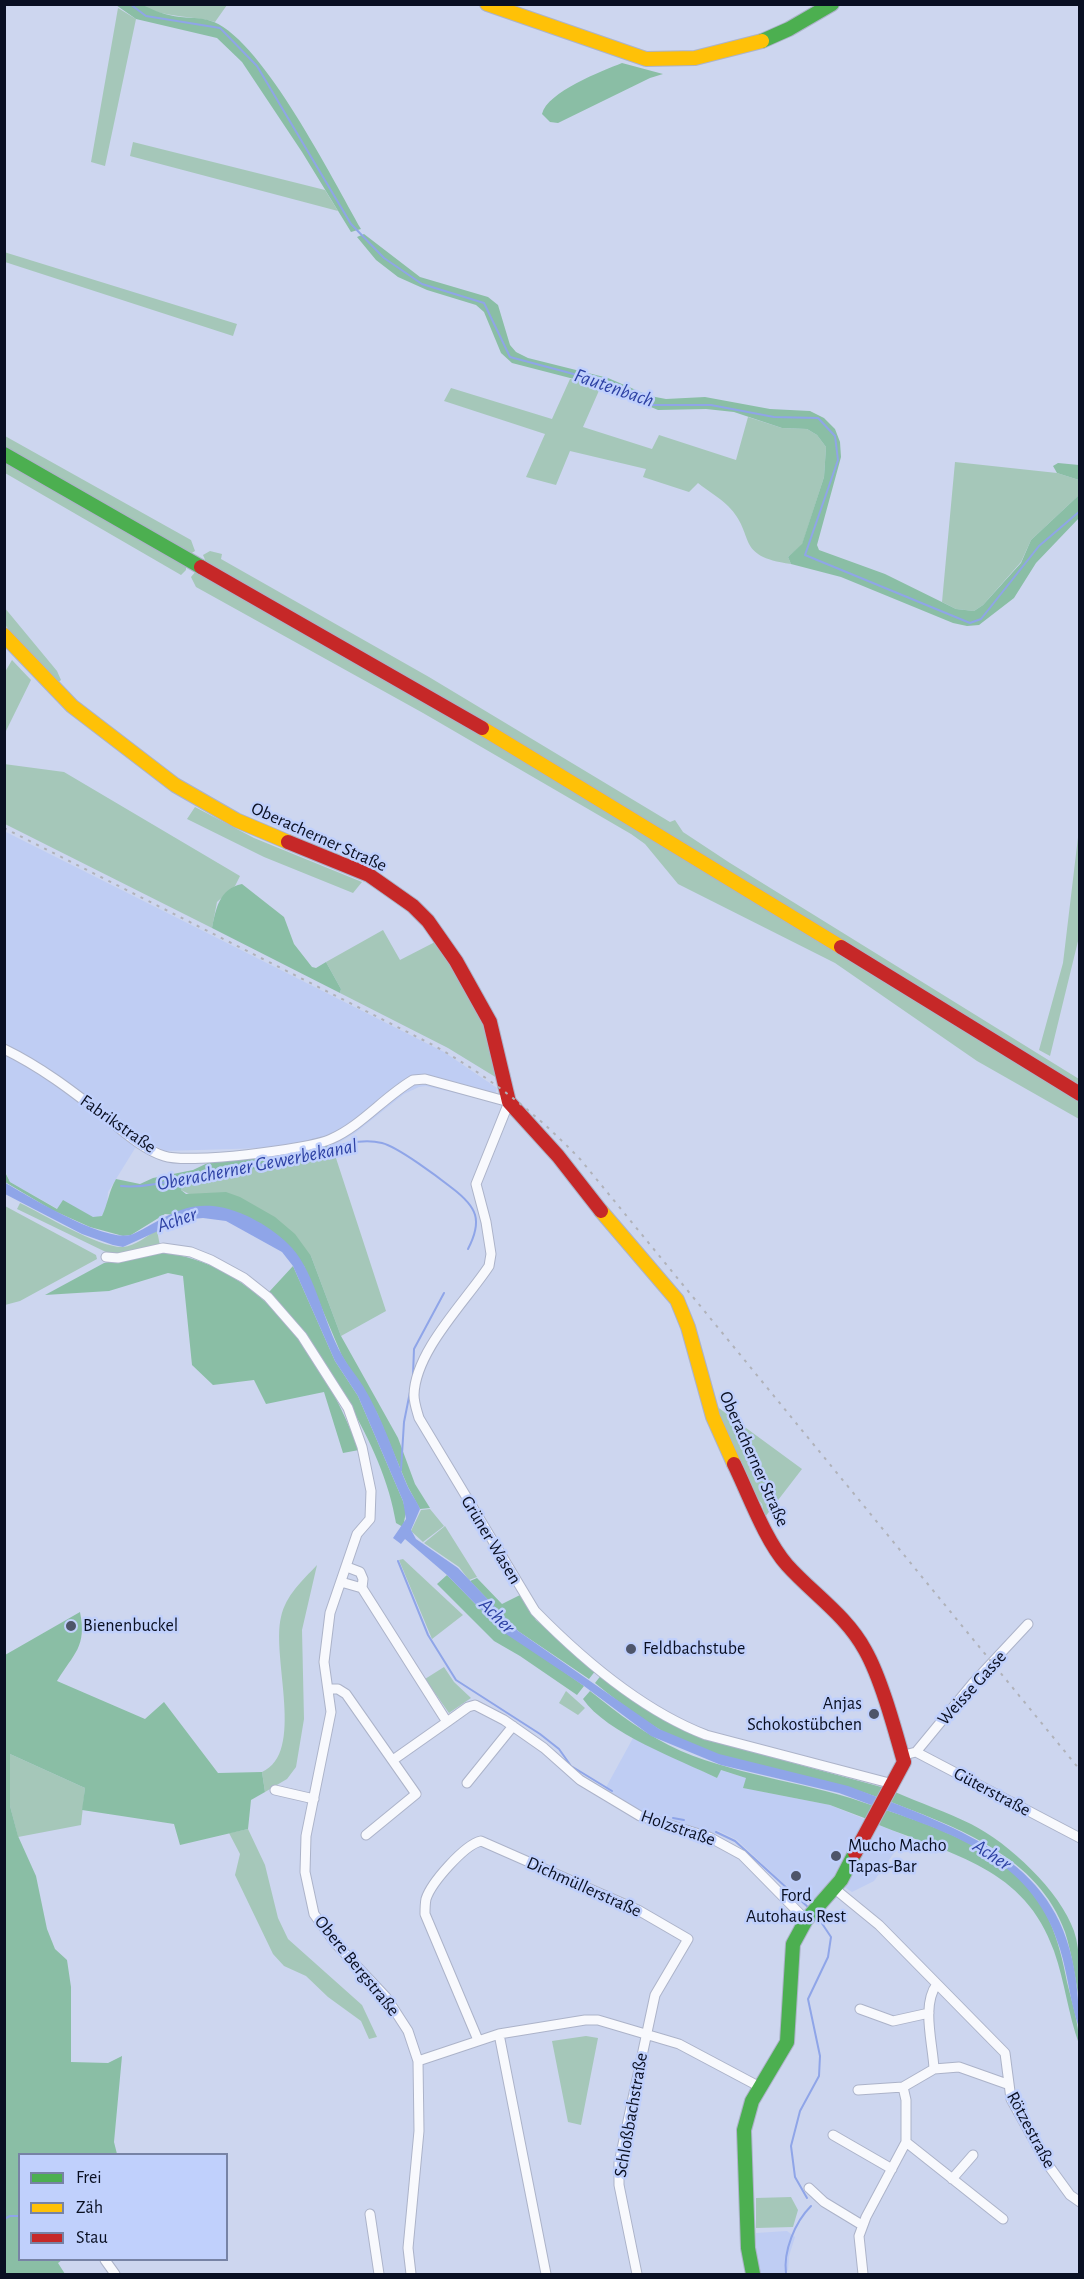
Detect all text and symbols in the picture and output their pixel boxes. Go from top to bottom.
water label: Fautenbach [571,363,657,413]
street label: Oberacherner Straße [248,797,390,877]
street label: Fabrikstraße [76,1090,160,1158]
water label: Oberacherner Gewerbekanal [155,1134,359,1196]
water label: Acher [154,1202,200,1238]
street label: Oberacherner Straße [714,1388,794,1530]
street label: Grüner Wasen [456,1492,526,1588]
water label: Acher [474,1593,520,1639]
place label: Bienenbuckel [83,1615,178,1637]
marker: Bienenbuckel [64,1619,78,1633]
place label: Feldbachstube [643,1638,745,1660]
marker: Feldbachstube [624,1642,638,1656]
street label: Weisse Gasse [933,1646,1011,1730]
place label: Anjas Schokostübchen [747,1693,862,1736]
marker: Anjas Schokostübchen [867,1707,881,1721]
street label: Güterstraße [950,1763,1034,1821]
street label: Holzstraße [638,1805,718,1851]
water label: Acher [968,1834,1016,1876]
place label: Mucho Macho Tapas-Bar [848,1835,947,1878]
marker: Mucho Macho Tapas-Bar [829,1849,843,1863]
street label: Dichmüllerstraße [523,1852,645,1922]
marker: Ford Autohaus Rest [789,1869,803,1883]
place label: Ford Autohaus Rest [746,1885,846,1928]
street label: Obere Bergstraße [310,1911,404,2021]
street label: Schloßbachstraße [609,2051,653,2179]
street label: Rötzestraße [1002,2088,1060,2172]
legend [18,2153,228,2261]
text: Frei [76,2169,102,2187]
text: Zäh [76,2199,103,2217]
text: Stau [76,2229,108,2247]

